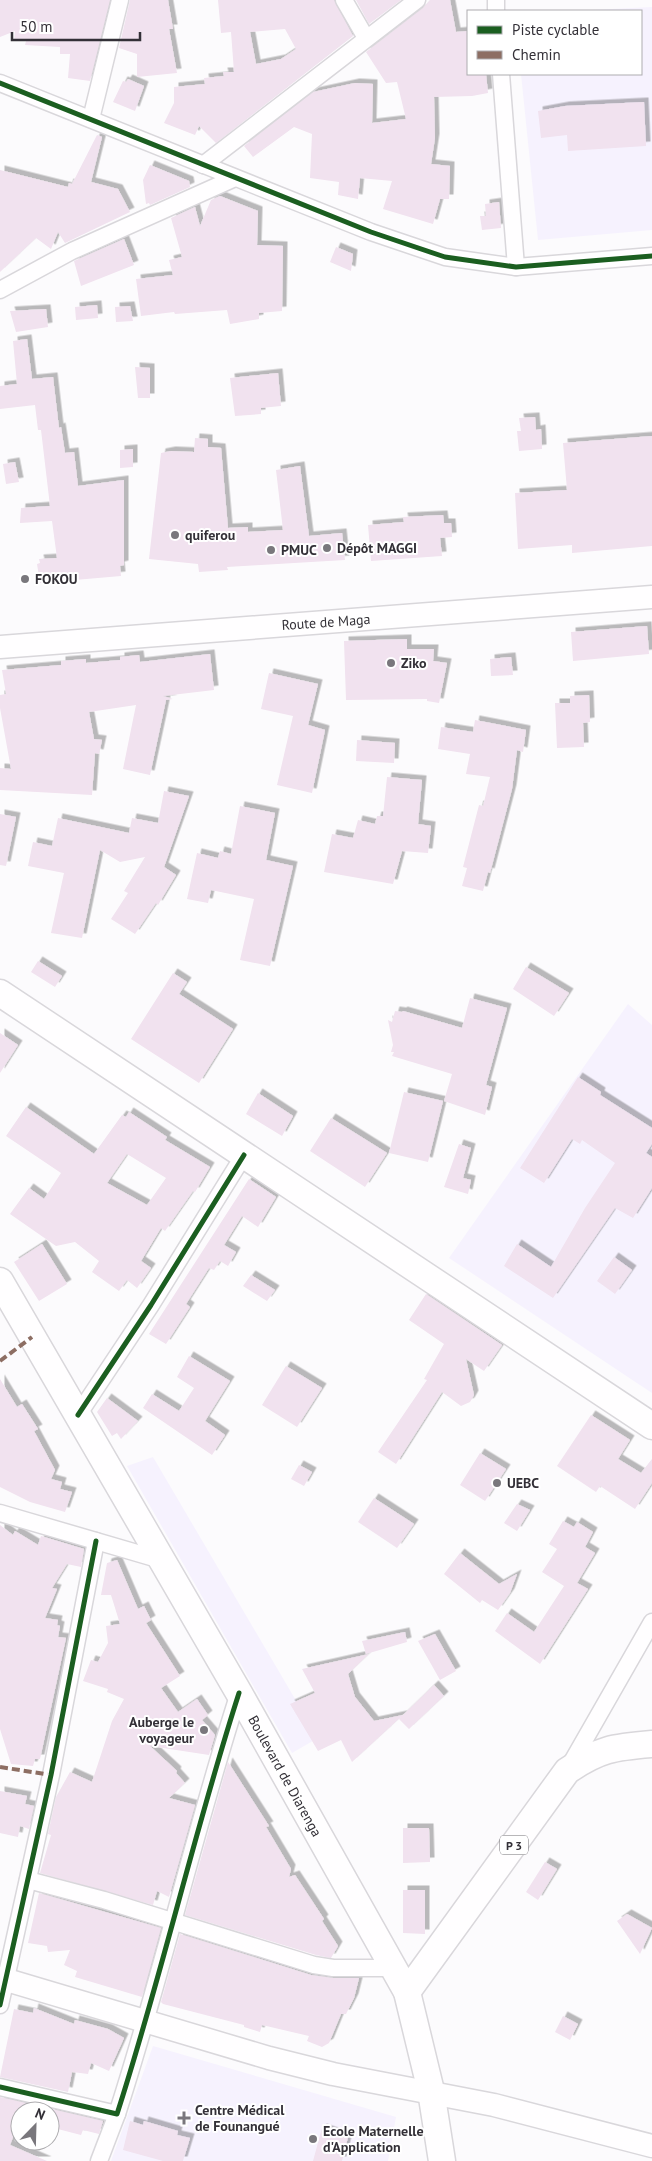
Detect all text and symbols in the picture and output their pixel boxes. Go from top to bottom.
scale bar [12,10,140,42]
legend [467,10,642,75]
text: 50 m [20,17,53,36]
text: Piste cyclable [512,20,599,39]
text: Chemin [512,45,561,64]
place label: quiferou [185,526,235,544]
marker: quiferou [169,529,181,541]
place label: Dépôt MAGGI [337,539,417,557]
place label: PMUC [281,541,317,559]
marker: Dépôt MAGGI [321,542,333,554]
marker: PMUC [265,544,277,556]
place label: FOKOU [35,570,78,588]
marker: FOKOU [19,573,31,585]
street label: Route de Maga [281,610,371,634]
place label: Ziko [401,654,427,672]
marker: Ziko [385,657,397,669]
place label: UEBC [507,1474,539,1492]
marker: UEBC [491,1477,503,1489]
street label: Boulevard de Diarenga [244,1712,326,1840]
place label: Auberge le voyageur [129,1713,194,1747]
marker: Auberge le voyageur [198,1724,210,1736]
road number: P 3 [500,1836,528,1854]
north arrow [10,2101,60,2151]
place label: Centre Médical de Founangué [195,2101,285,2135]
text: N [32,2104,48,2124]
marker: Centre Médical de Founangué [177,2111,191,2125]
place label: Ecole Maternelle d'Application [323,2122,424,2156]
marker: Ecole Maternelle d'Application [307,2133,319,2145]

